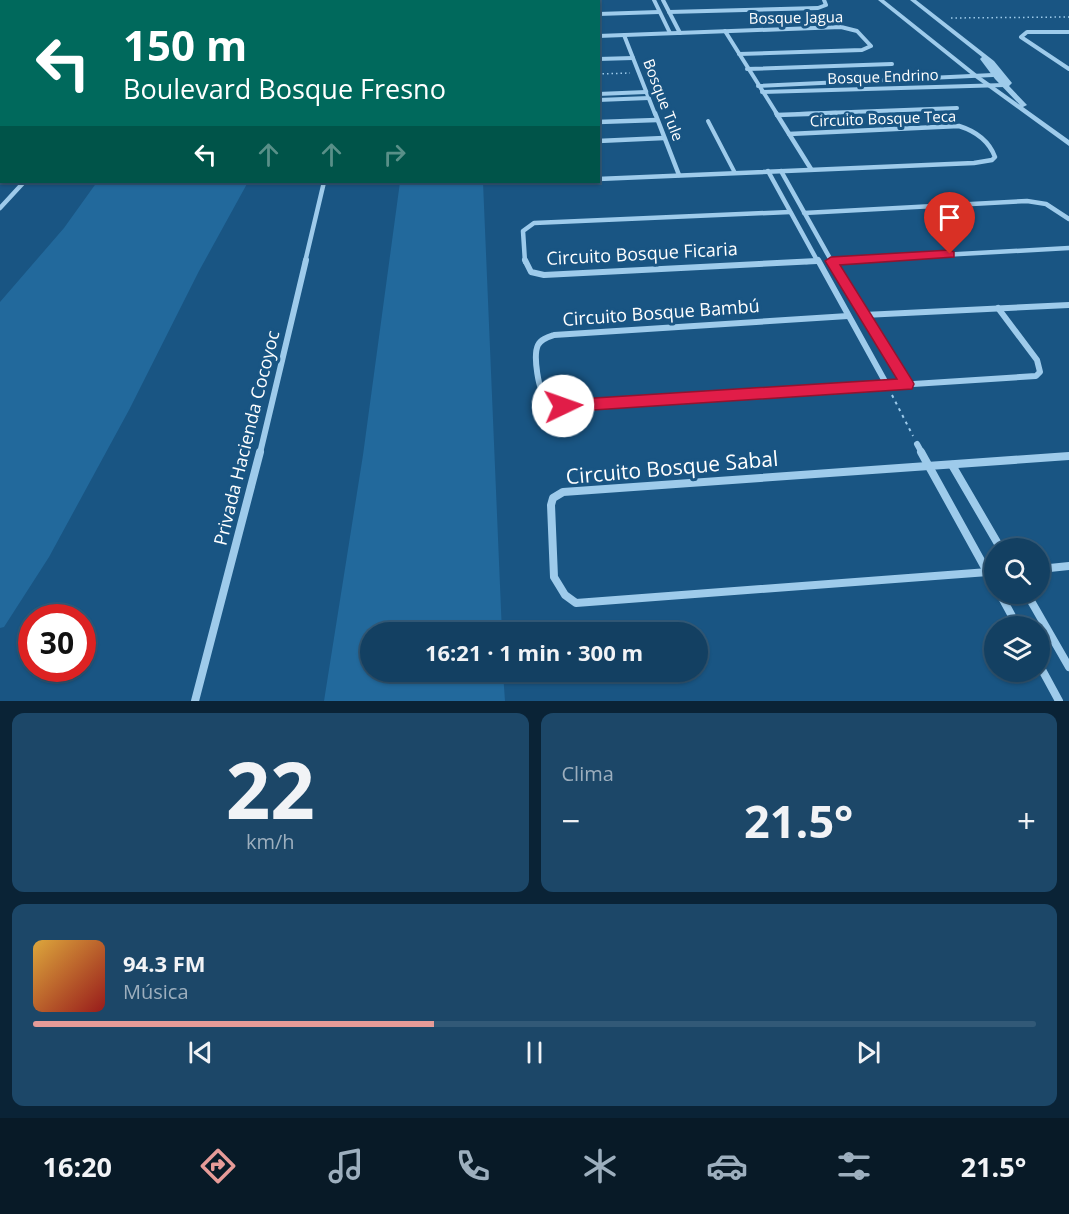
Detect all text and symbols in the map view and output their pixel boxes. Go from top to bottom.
street label: Bosque Jagua [749,6,843,28]
text: 150 m [123,16,247,73]
icon: left [24,24,102,102]
street label: Bosque Tule [639,56,689,143]
street label: Bosque Endrino [827,64,939,88]
text: Boulevard Bosque Fresno [123,70,446,107]
street label: Circuito Bosque Teca [809,105,957,131]
icon: left [189,138,222,171]
icon: ahead [252,138,285,171]
icon: ahead [315,138,348,171]
icon: right [378,138,411,171]
pin [924,192,975,254]
icon: arrive [933,201,966,234]
street label: Circuito Bosque Ficaria [546,236,738,270]
street label: Circuito Bosque Bambú [562,293,760,331]
street label: Privada Hacienda Cocoyoc [208,327,284,548]
position arrow [531,374,595,438]
street label: Circuito Bosque Sabal [565,444,779,490]
map controls [984,538,1050,682]
button: search [984,538,1050,604]
speed limit sign: 30 [18,604,96,682]
button: layers [984,616,1050,682]
text: 16:21 · 1 min · 300 m [425,637,643,667]
text: 22 [226,736,315,842]
text: Clima [562,760,614,787]
text: 21.5° [744,790,853,851]
text: − [562,798,580,843]
text: + [1017,798,1036,843]
text: km/h [246,828,295,855]
text: 94.3 FM [123,948,206,978]
text: Música [123,978,189,1005]
icon: previous [184,1036,217,1069]
icon: pause [518,1036,551,1069]
icon: next [852,1036,885,1069]
icon: directions [197,1145,239,1187]
icon: music [325,1145,367,1187]
icon: phone [452,1145,494,1187]
icon: climate [579,1145,621,1187]
icon: car [706,1145,748,1187]
icon: filters [833,1145,875,1187]
text: 16:20 [43,1148,112,1185]
text: 21.5° [961,1148,1026,1185]

